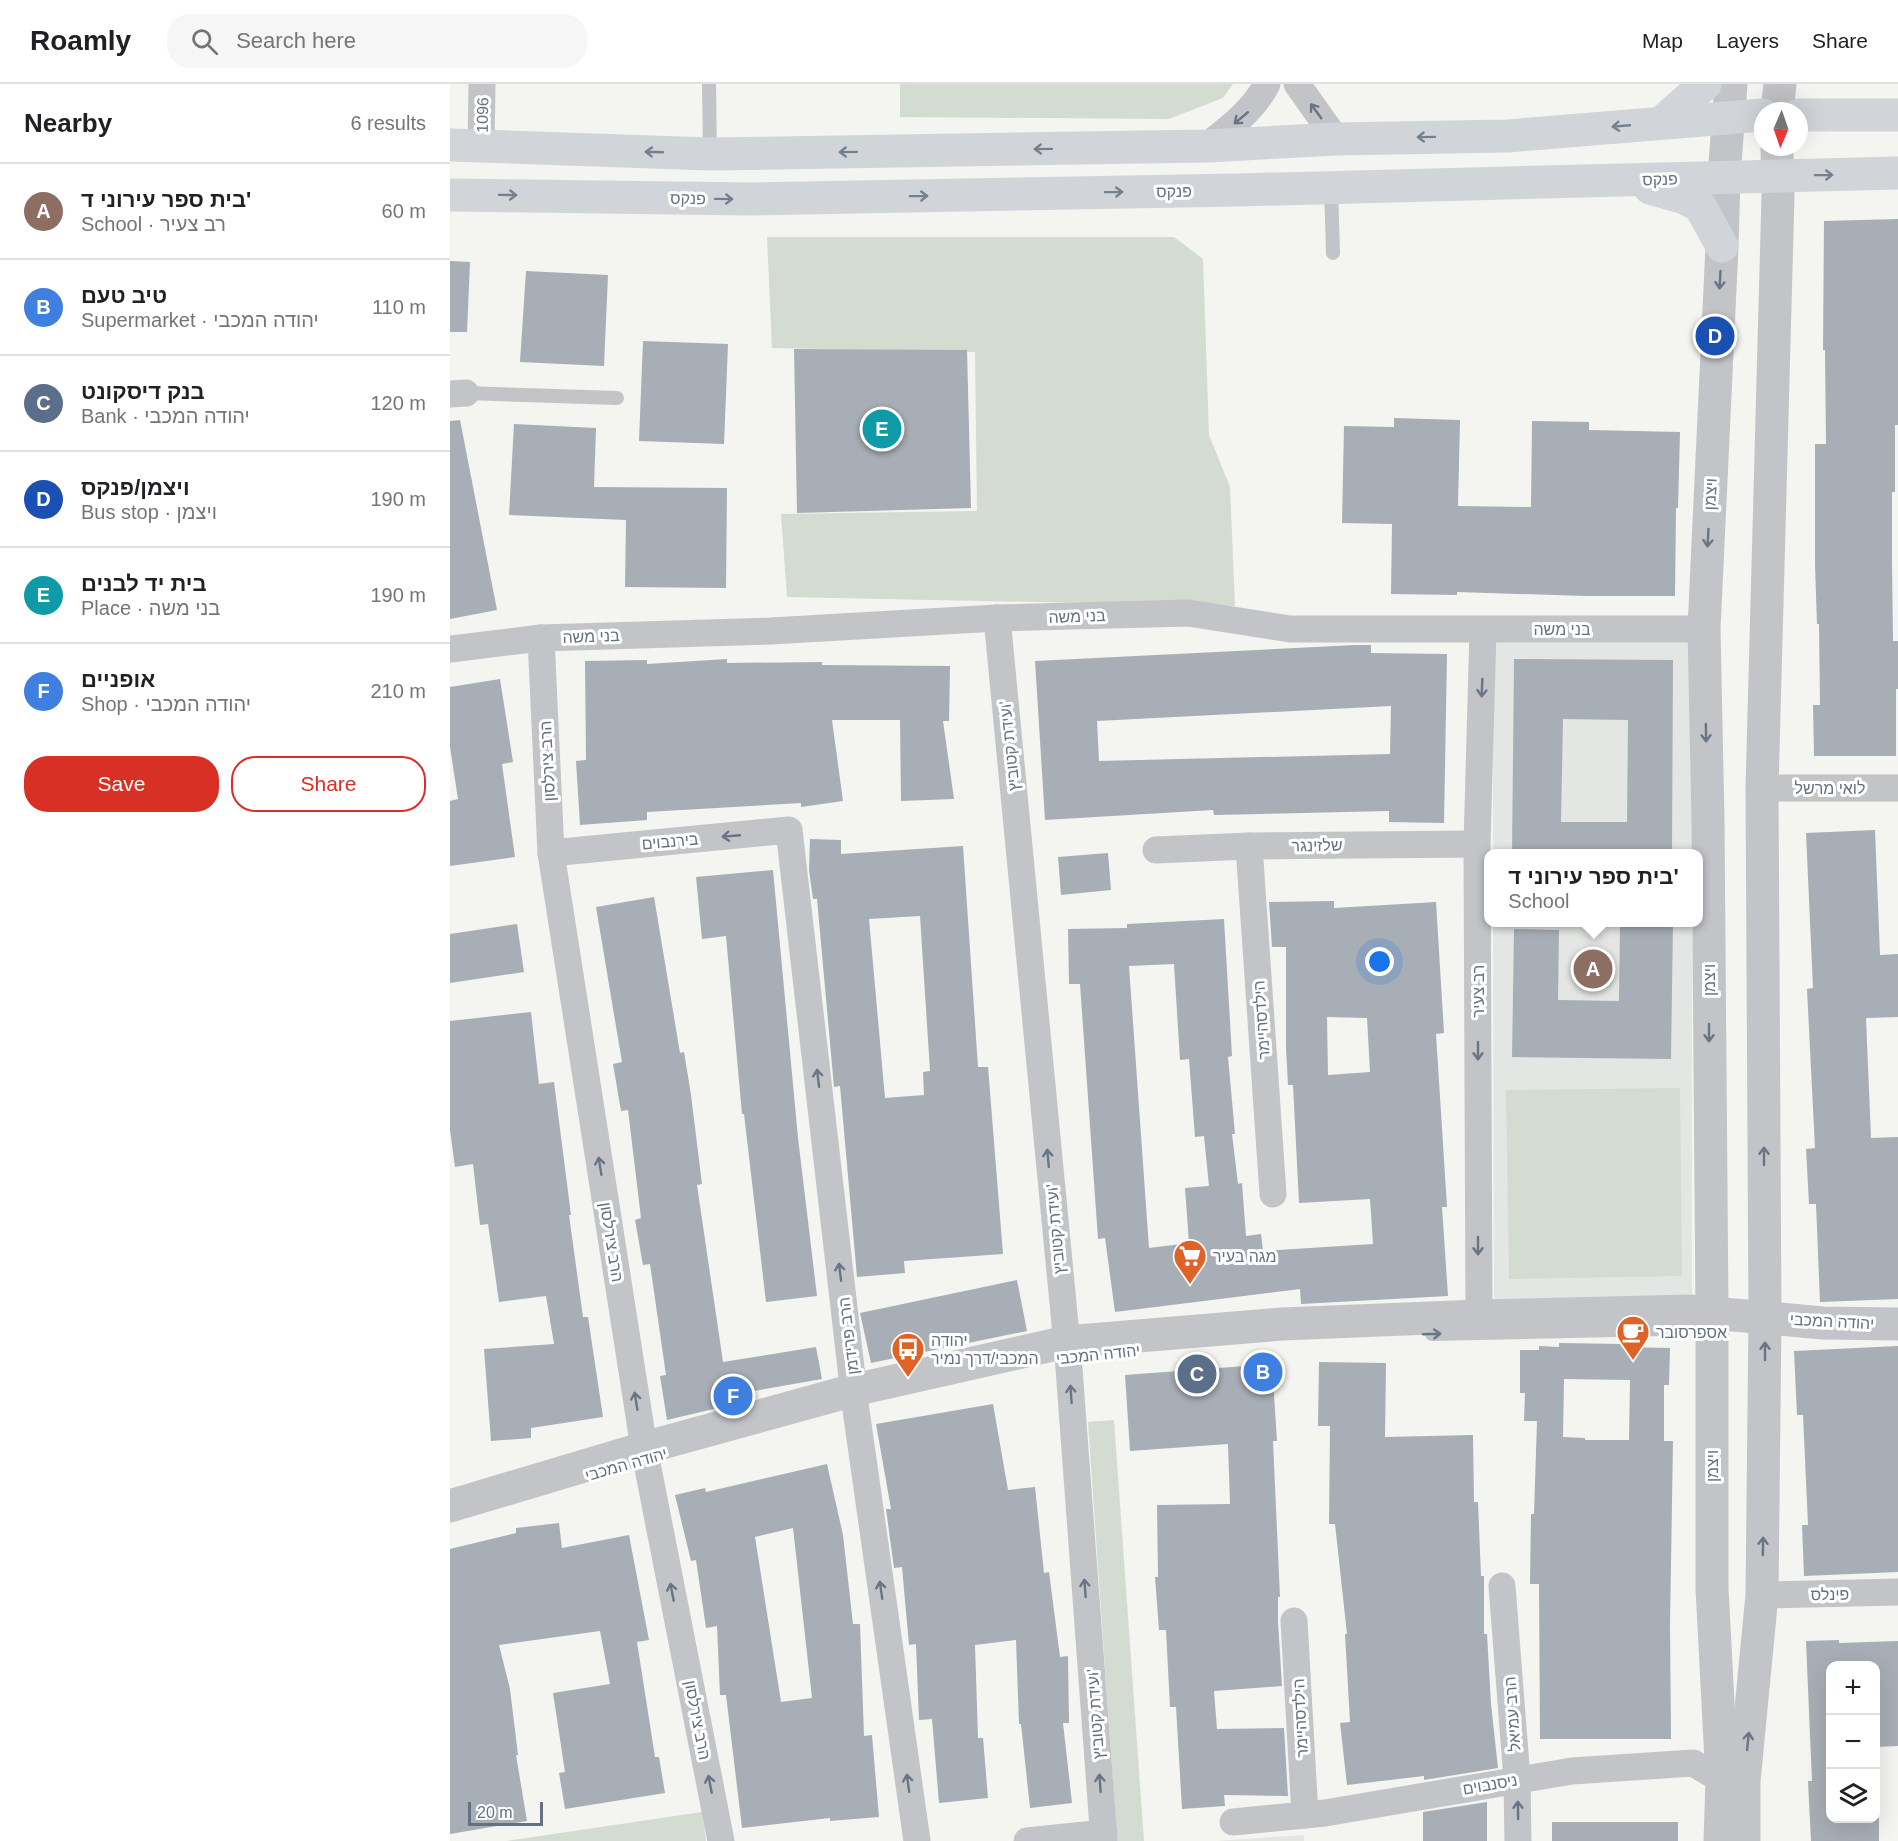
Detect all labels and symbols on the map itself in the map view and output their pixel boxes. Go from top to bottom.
street label: 1096 [474,97,491,133]
north arrow [1754,102,1808,156]
one-way arrow [1310,104,1322,120]
one-way arrow [1234,111,1249,125]
one-way arrow [1611,121,1631,132]
one-way arrow [1417,131,1437,143]
one-way arrow [1034,143,1054,155]
one-way arrow [644,146,664,158]
one-way arrow [839,146,859,158]
one-way arrow [1814,169,1834,180]
street label: פנקס [1642,170,1678,189]
street label: פנקס [1156,183,1192,200]
one-way arrow [1104,186,1124,198]
one-way arrow [498,189,518,201]
street label: פנקס [670,190,706,207]
one-way arrow [909,190,929,202]
one-way arrow [714,193,734,205]
one-way arrow [1715,270,1726,290]
pin: D [1696,314,1734,358]
pin: E [862,406,902,452]
street label: ויצמן [1701,478,1720,511]
one-way arrow [1703,527,1714,547]
street label: בני משה [1048,607,1106,626]
street label: בני משה [1533,621,1591,638]
street label: בני משה [562,627,620,646]
one-way arrow [1476,678,1487,698]
street label: ועידת קטוביץ' [996,700,1023,792]
street label: הרב צירלסון [537,720,558,802]
one-way arrow [1700,722,1712,742]
street label: לואי מרשל [1795,780,1865,797]
street label: בירנבוים [641,831,700,852]
one-way arrow [722,831,741,842]
street label: שלזינגר [1291,837,1343,854]
pin: A [1574,946,1612,992]
your location [1365,947,1394,976]
street label: ויצמן [1701,964,1718,996]
street label: רב צעיר [1470,965,1487,1017]
street label: הילדסהיימר [1250,980,1273,1060]
one-way arrow [1703,1022,1715,1042]
one-way arrow [1472,1041,1484,1061]
one-way arrow [812,1069,823,1088]
one-way arrow [1758,1147,1770,1167]
one-way arrow [1042,1148,1053,1168]
one-way arrow [594,1157,605,1177]
street label: ועידת קטוביץ' [1043,1183,1068,1275]
street label: הרב צירלסון [597,1201,626,1283]
one-way arrow [1473,1236,1484,1256]
supermarket icon: מגה בעיר [1172,1238,1208,1285]
place label: מגה בעיר [1213,1248,1277,1265]
one-way arrow [835,1262,846,1282]
street label: הרב פרידמן [835,1296,862,1376]
street label: יהודה המכבי [1789,1311,1875,1332]
cafe icon: אספרסובר [1615,1314,1651,1361]
place label: אספרסובר [1656,1324,1727,1341]
one-way arrow [1421,1329,1441,1340]
bus stop icon: יהודה המכבי/דרך נמיר [890,1331,926,1378]
place label: יהודה המכבי/דרך נמיר [931,1332,1039,1367]
street label: יהודה המכבי [1055,1342,1141,1367]
one-way arrow [1759,1342,1771,1362]
pin: B [1244,1350,1282,1394]
pin: C [1178,1352,1216,1396]
pin: F [714,1374,752,1418]
one-way arrow [1065,1384,1076,1404]
one-way arrow [631,1391,642,1411]
street label: יהודה המכבי [583,1445,669,1484]
street label: ויצמן [1704,1450,1721,1482]
one-way arrow [1757,1537,1769,1557]
one-way arrow [1080,1579,1091,1599]
one-way arrow [876,1581,887,1600]
one-way arrow [666,1583,677,1603]
street label: פינלס [1811,1586,1849,1603]
street label: ועידת קטוביץ' [1084,1668,1107,1760]
street label: הרב עמיאל [1501,1676,1524,1752]
street label: הילדסהיימר [1290,1678,1311,1758]
street label: הרב צירלסון [681,1679,714,1761]
one-way arrow [1743,1731,1754,1751]
street label: ניסנבוים [1461,1771,1519,1798]
one-way arrow [1094,1773,1105,1793]
one-way arrow [704,1774,715,1794]
one-way arrow [903,1774,914,1793]
scale bar [468,1799,543,1826]
one-way arrow [1512,1801,1524,1821]

